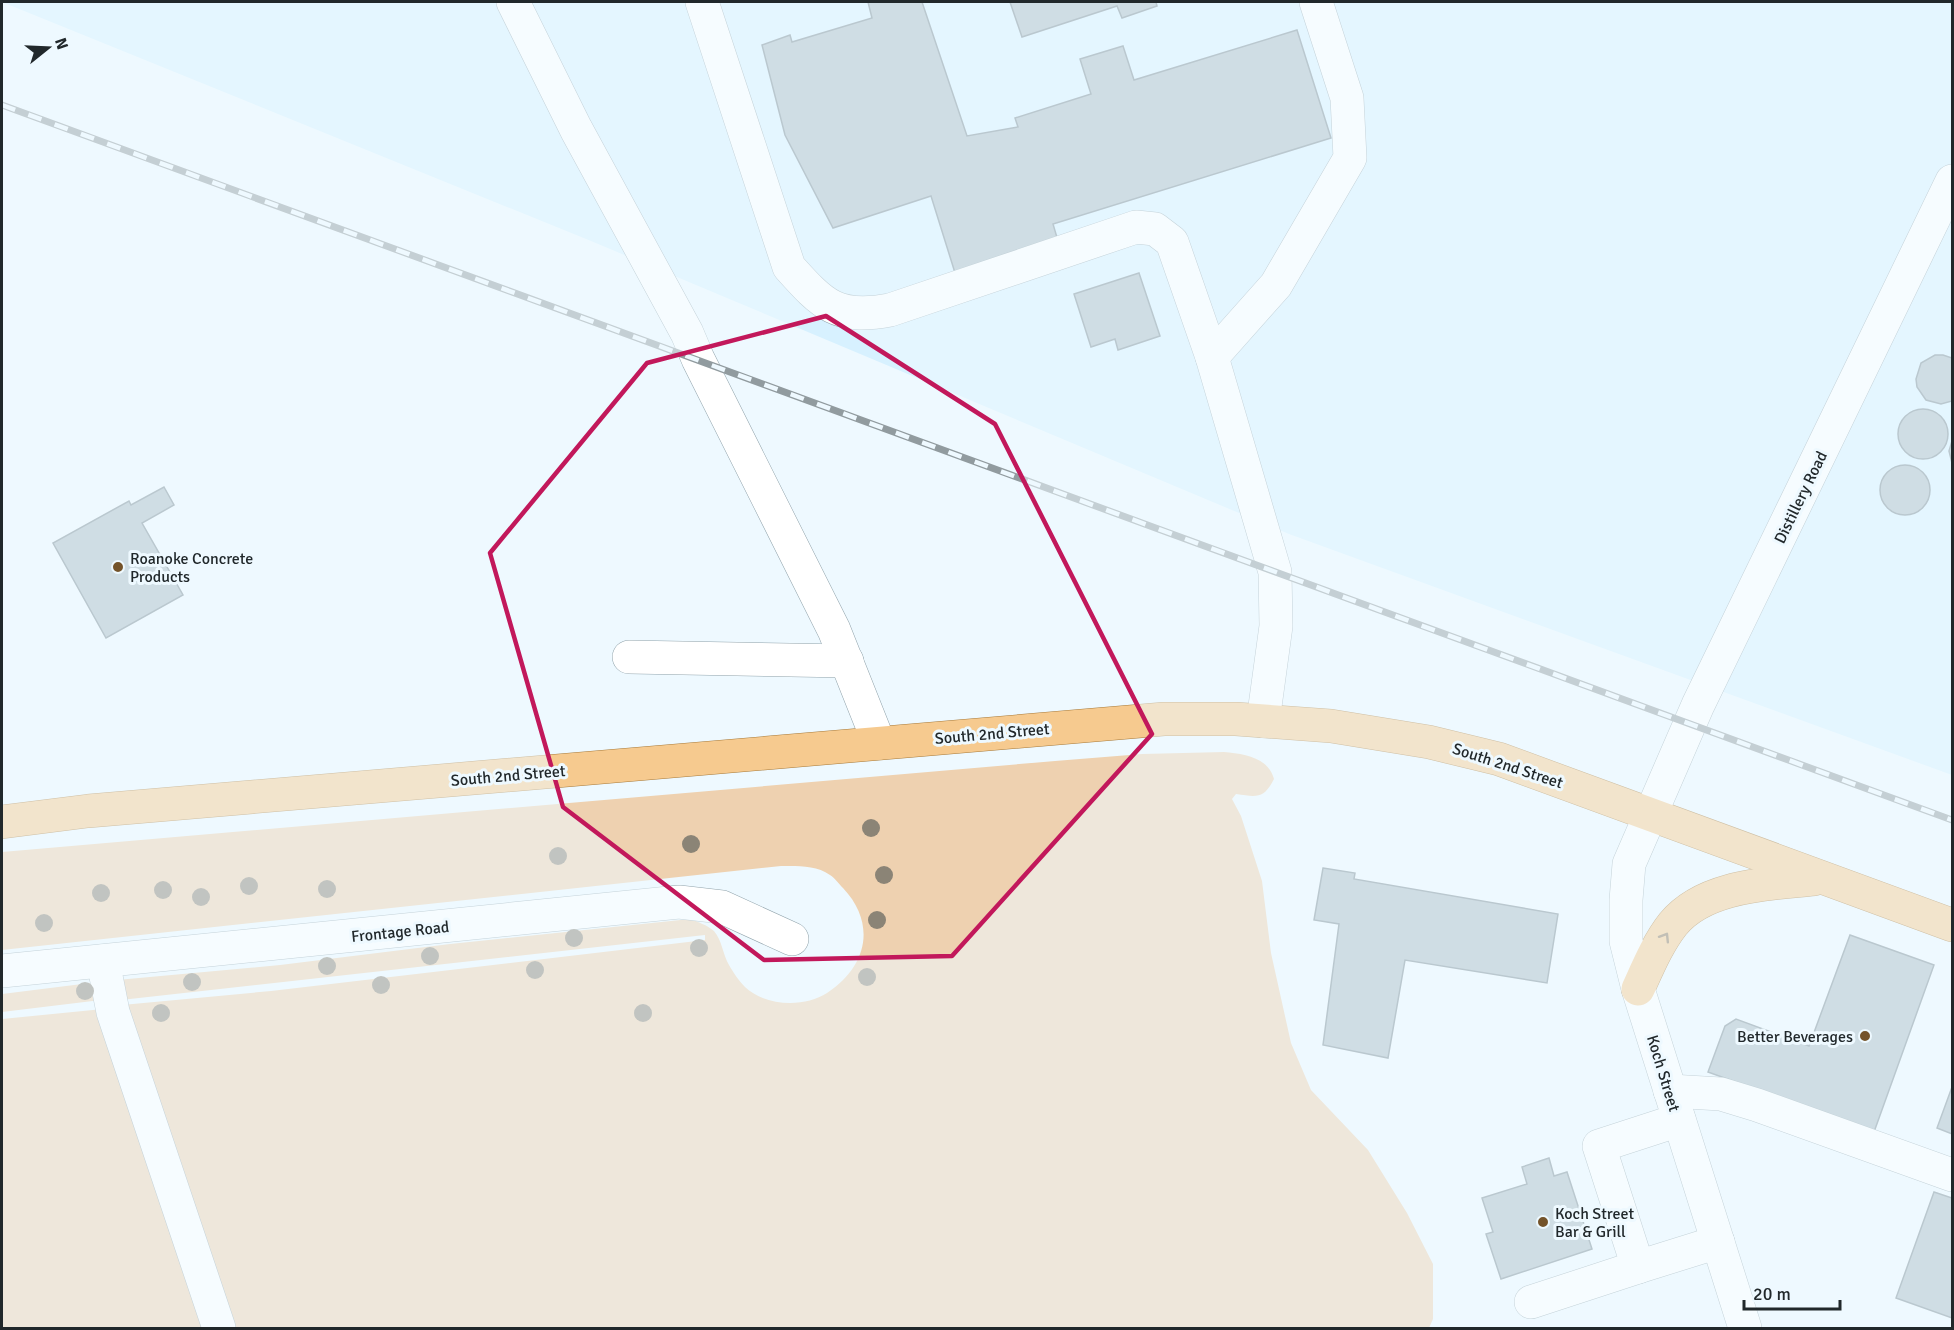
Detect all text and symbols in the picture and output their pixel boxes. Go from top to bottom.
north arrow [18,18,78,78]
text: N [50,35,73,52]
street label: Distillery Road [1770,448,1832,547]
place label: Roanoke Concrete Products [130,549,253,587]
marker: Roanoke Concrete Products [111,560,125,574]
street label: South 2nd Street [934,719,1051,749]
street label: South 2nd Street [1450,739,1566,793]
street label: South 2nd Street [450,761,567,791]
street label: Frontage Road [350,917,450,947]
one-way arrow [1657,933,1669,943]
place label: Better Beverages [1737,1027,1853,1047]
marker: Better Beverages [1858,1029,1872,1043]
street label: Koch Street [1642,1033,1684,1114]
place label: Koch Street Bar & Grill [1555,1204,1634,1242]
marker: Koch Street Bar & Grill [1536,1215,1550,1229]
scale bar [1744,1273,1840,1311]
text: 20 m [1753,1283,1791,1305]

